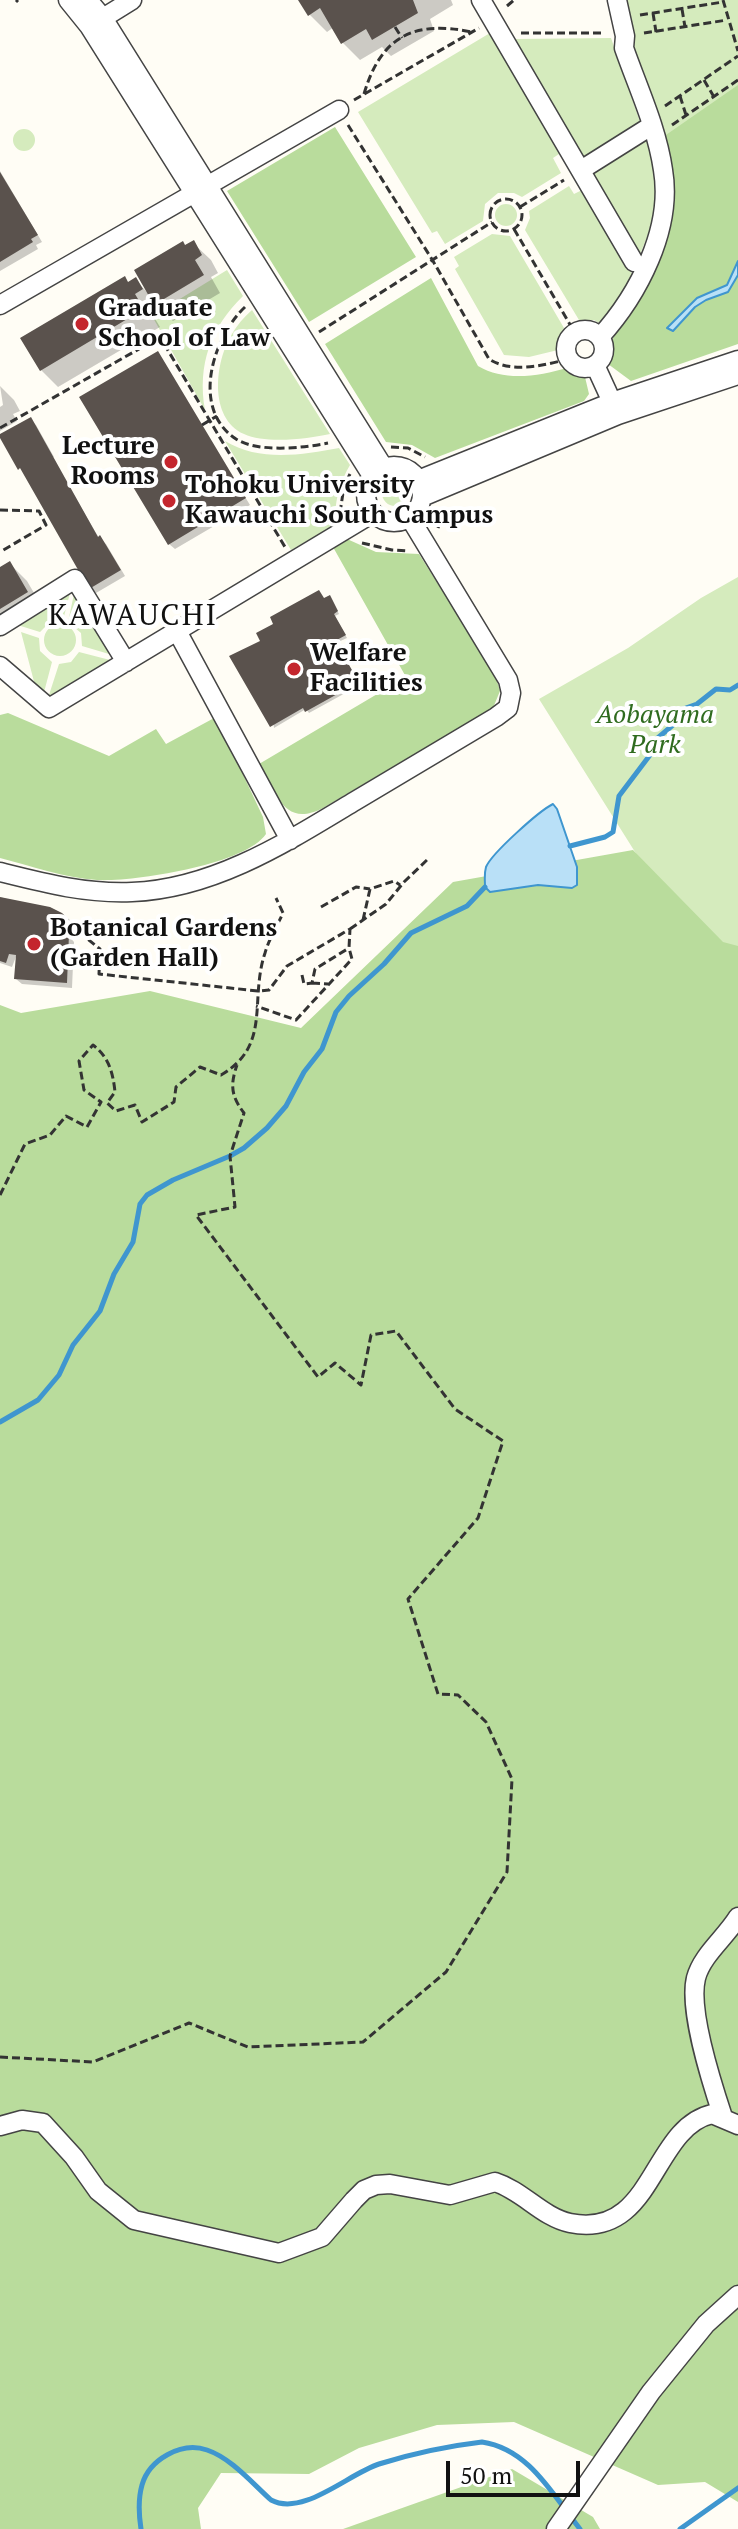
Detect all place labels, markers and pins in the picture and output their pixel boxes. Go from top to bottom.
place label: Graduate School of Law [98,293,270,354]
marker: Graduate School of Law [73,315,91,333]
place label: Lecture Rooms [62,431,155,492]
marker: Lecture Rooms [162,453,180,471]
place label: Tohoku University Kawauchi South Campus [185,470,493,532]
marker: Tohoku University Kawauchi South Campus [160,492,178,510]
place label: Welfare Facilities [310,638,423,700]
marker: Welfare Facilities [285,660,303,678]
place label: Botanical Gardens (Garden Hall) [50,913,277,974]
marker: Botanical Gardens (Garden Hall) [25,935,43,953]

